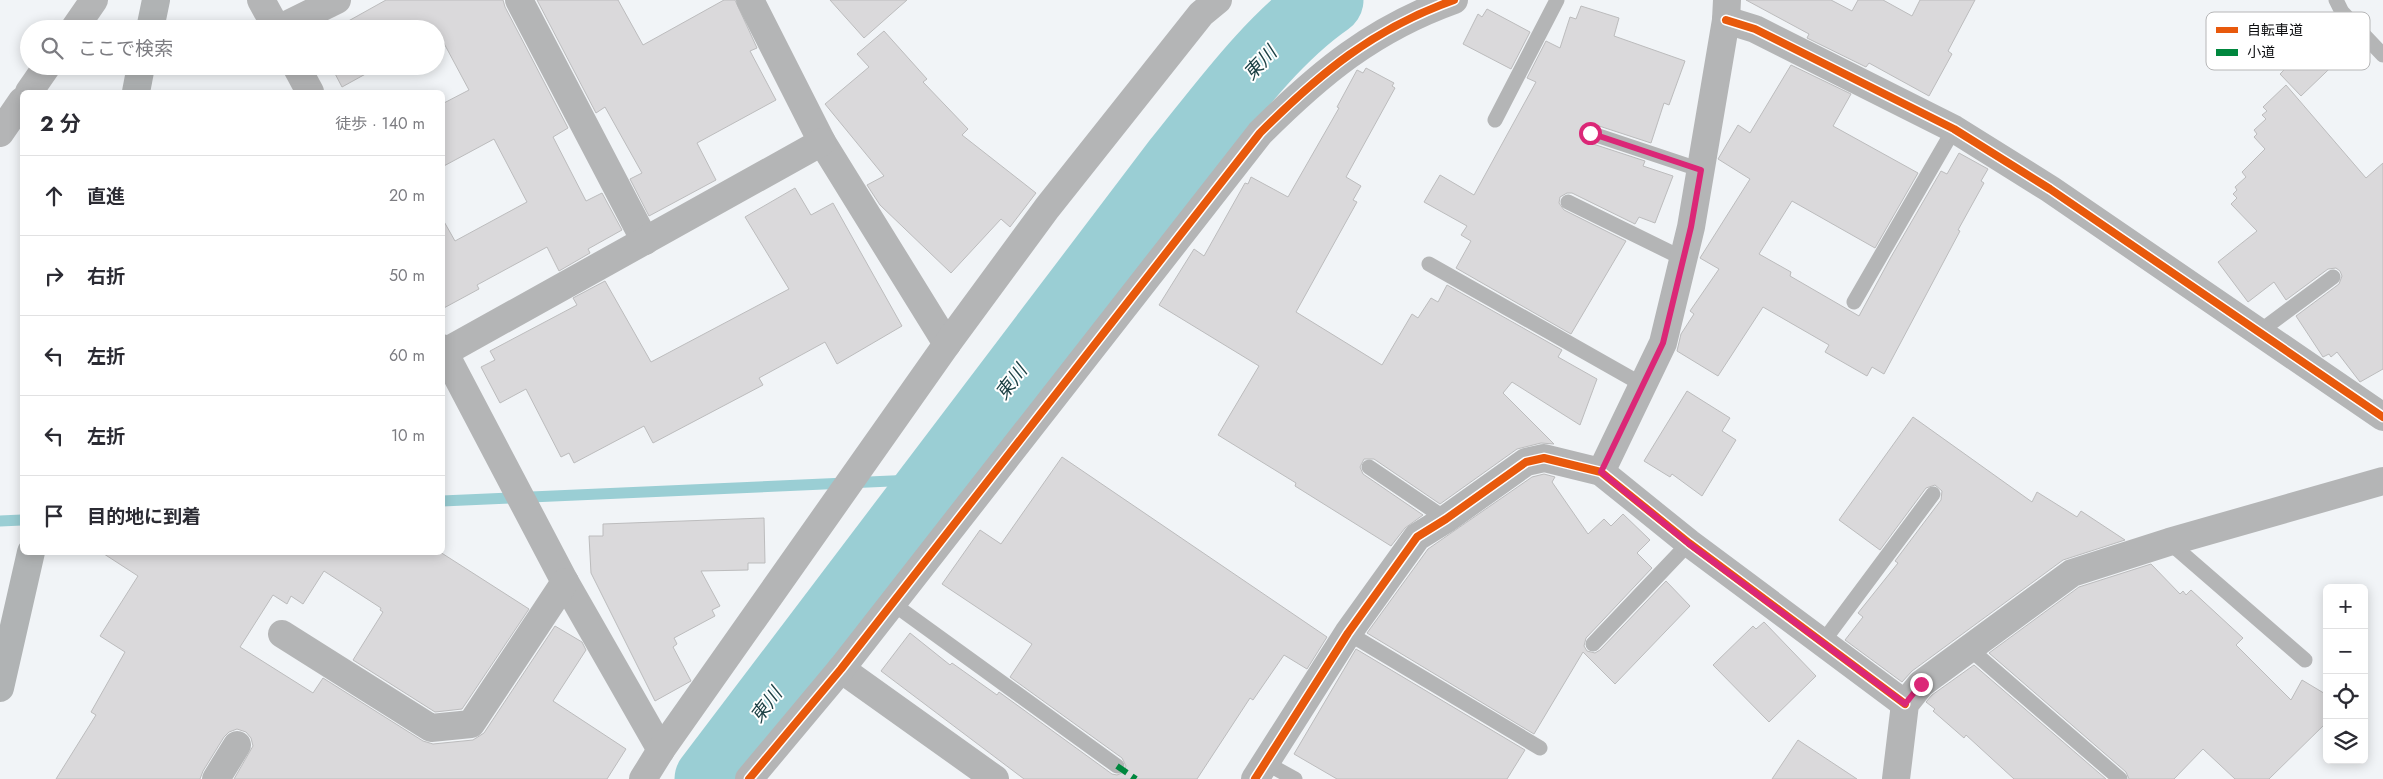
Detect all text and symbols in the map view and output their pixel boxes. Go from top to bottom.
legend [2206,12,2370,70]
search box [20,20,445,75]
text: 自転車道 [2247,20,2303,40]
icon: search [38,34,66,62]
text: ここで検索 [78,35,173,62]
water label: 東川 [1237,38,1284,86]
text: 小道 [2247,42,2275,62]
text: 2 分 [40,109,81,139]
text: 徒歩 · 140 m [335,112,425,135]
route start [1579,122,1602,145]
icon: ahead [40,182,68,210]
text: 直進 [87,183,125,210]
text: 20 m [389,184,425,207]
icon: right [40,262,68,290]
text: 右折 [87,263,125,290]
text: 50 m [389,264,425,287]
icon: left [40,342,68,370]
text: 左折 [87,343,125,370]
text: 60 m [389,344,425,367]
water label: 東川 [989,357,1034,405]
icon: left [40,422,68,450]
text: 左折 [87,423,125,450]
text: 10 m [391,424,425,447]
icon: arrive [40,502,68,530]
text: 目的地に到着 [87,503,201,530]
map controls [2323,584,2368,764]
button: + [2323,584,2368,629]
button: − [2323,629,2368,674]
route end [1910,673,1933,696]
button: locate [2323,674,2368,719]
water label: 東川 [744,680,789,728]
button: layers [2323,719,2368,764]

